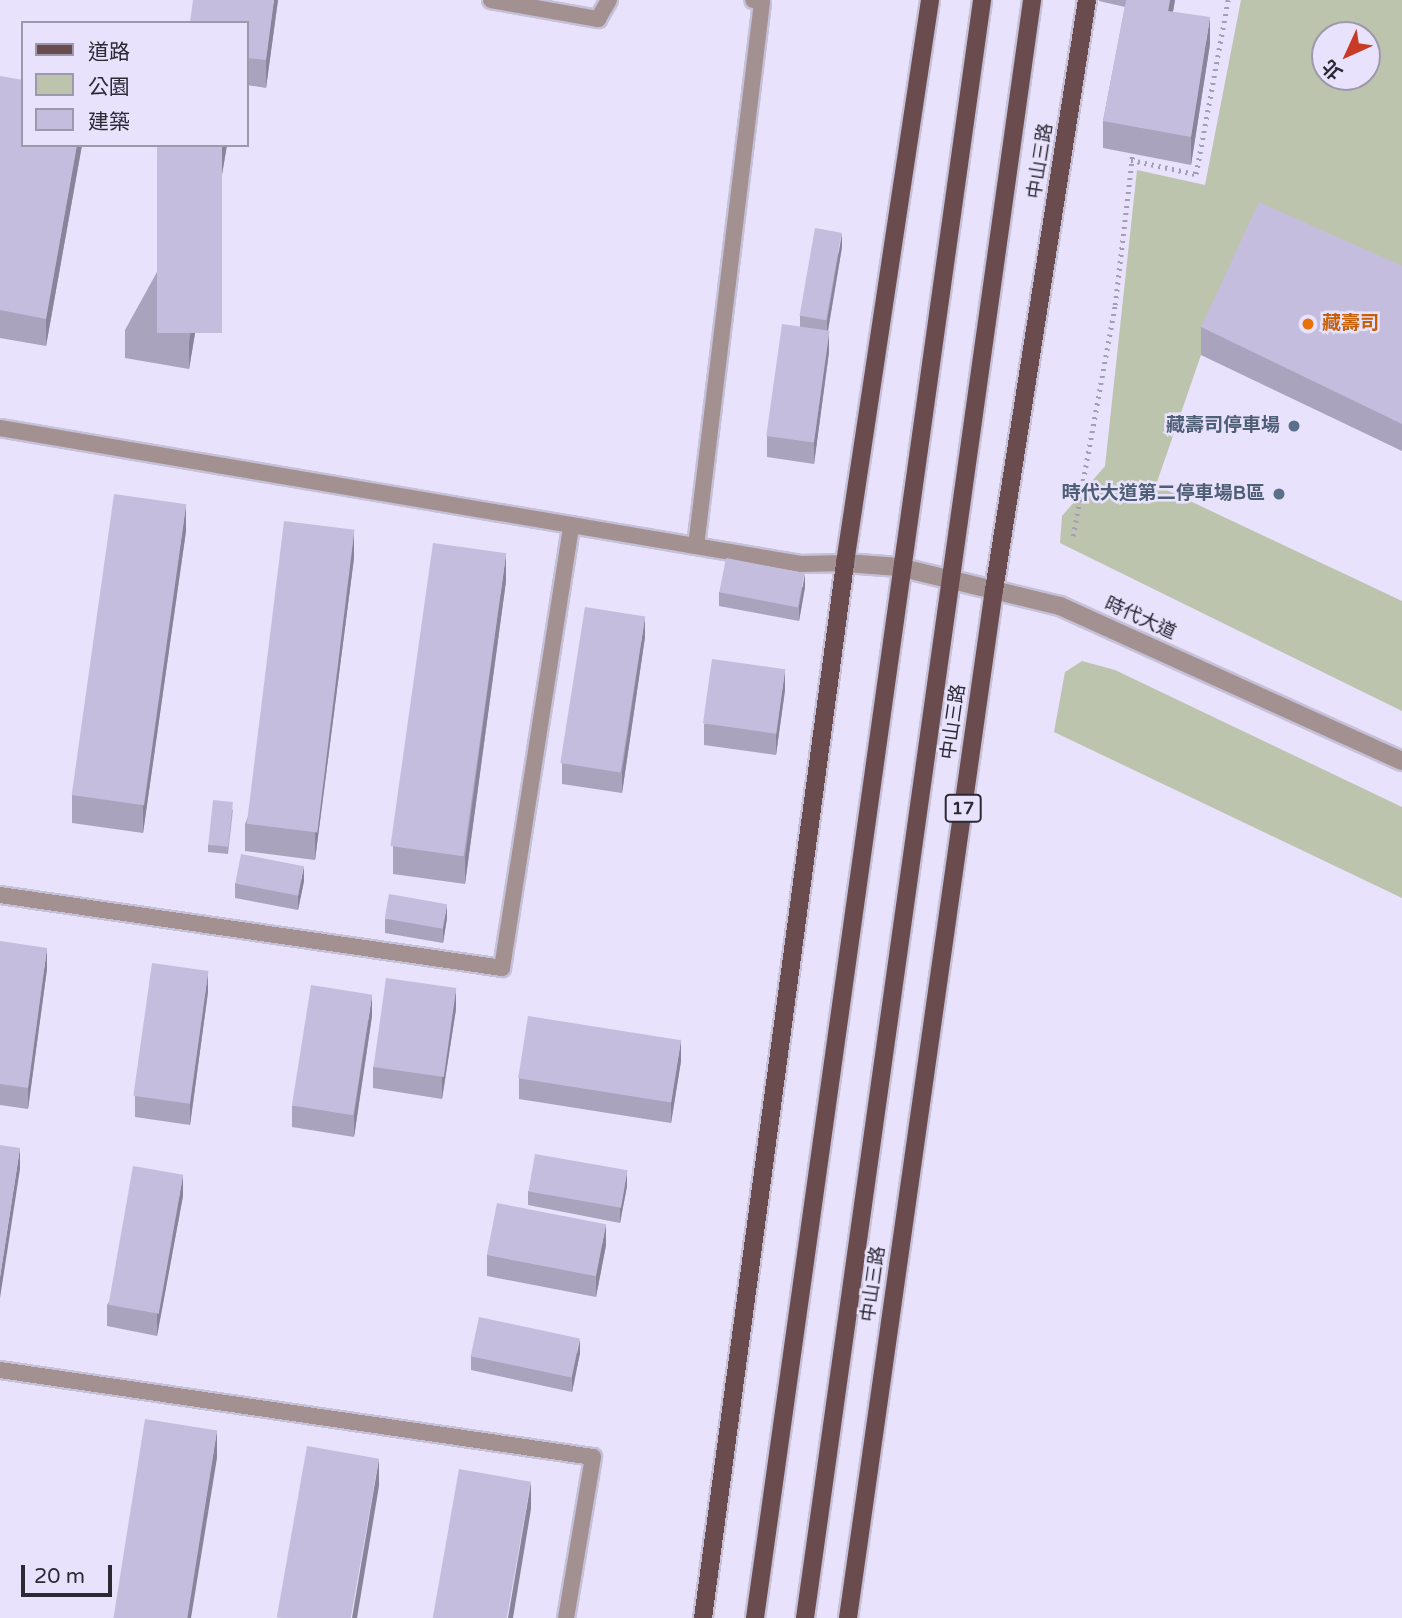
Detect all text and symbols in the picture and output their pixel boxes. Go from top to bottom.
legend [21,21,248,147]
north arrow [1311,21,1381,91]
text: 道路 [88,40,130,65]
text: 北 [1318,55,1347,84]
text: 公園 [88,75,130,100]
text: 建築 [88,110,130,135]
street label: 中山三路 [1024,122,1058,200]
place label: 藏壽司 [1322,313,1379,335]
marker: 藏壽司 [1300,316,1316,332]
place label: 藏壽司停車場 [1166,415,1280,437]
marker: 藏壽司停車場 [1286,418,1302,434]
place label: 時代大道第二停車場B區 [1062,483,1265,505]
marker: 時代大道第二停車場B區 [1271,486,1287,502]
street label: 時代大道 [1101,593,1179,645]
street label: 中山三路 [937,683,971,761]
road number: 17 [944,794,982,822]
street label: 中山三路 [857,1245,891,1323]
scale bar [24,1552,116,1596]
text: 20 m [34,1564,85,1589]

